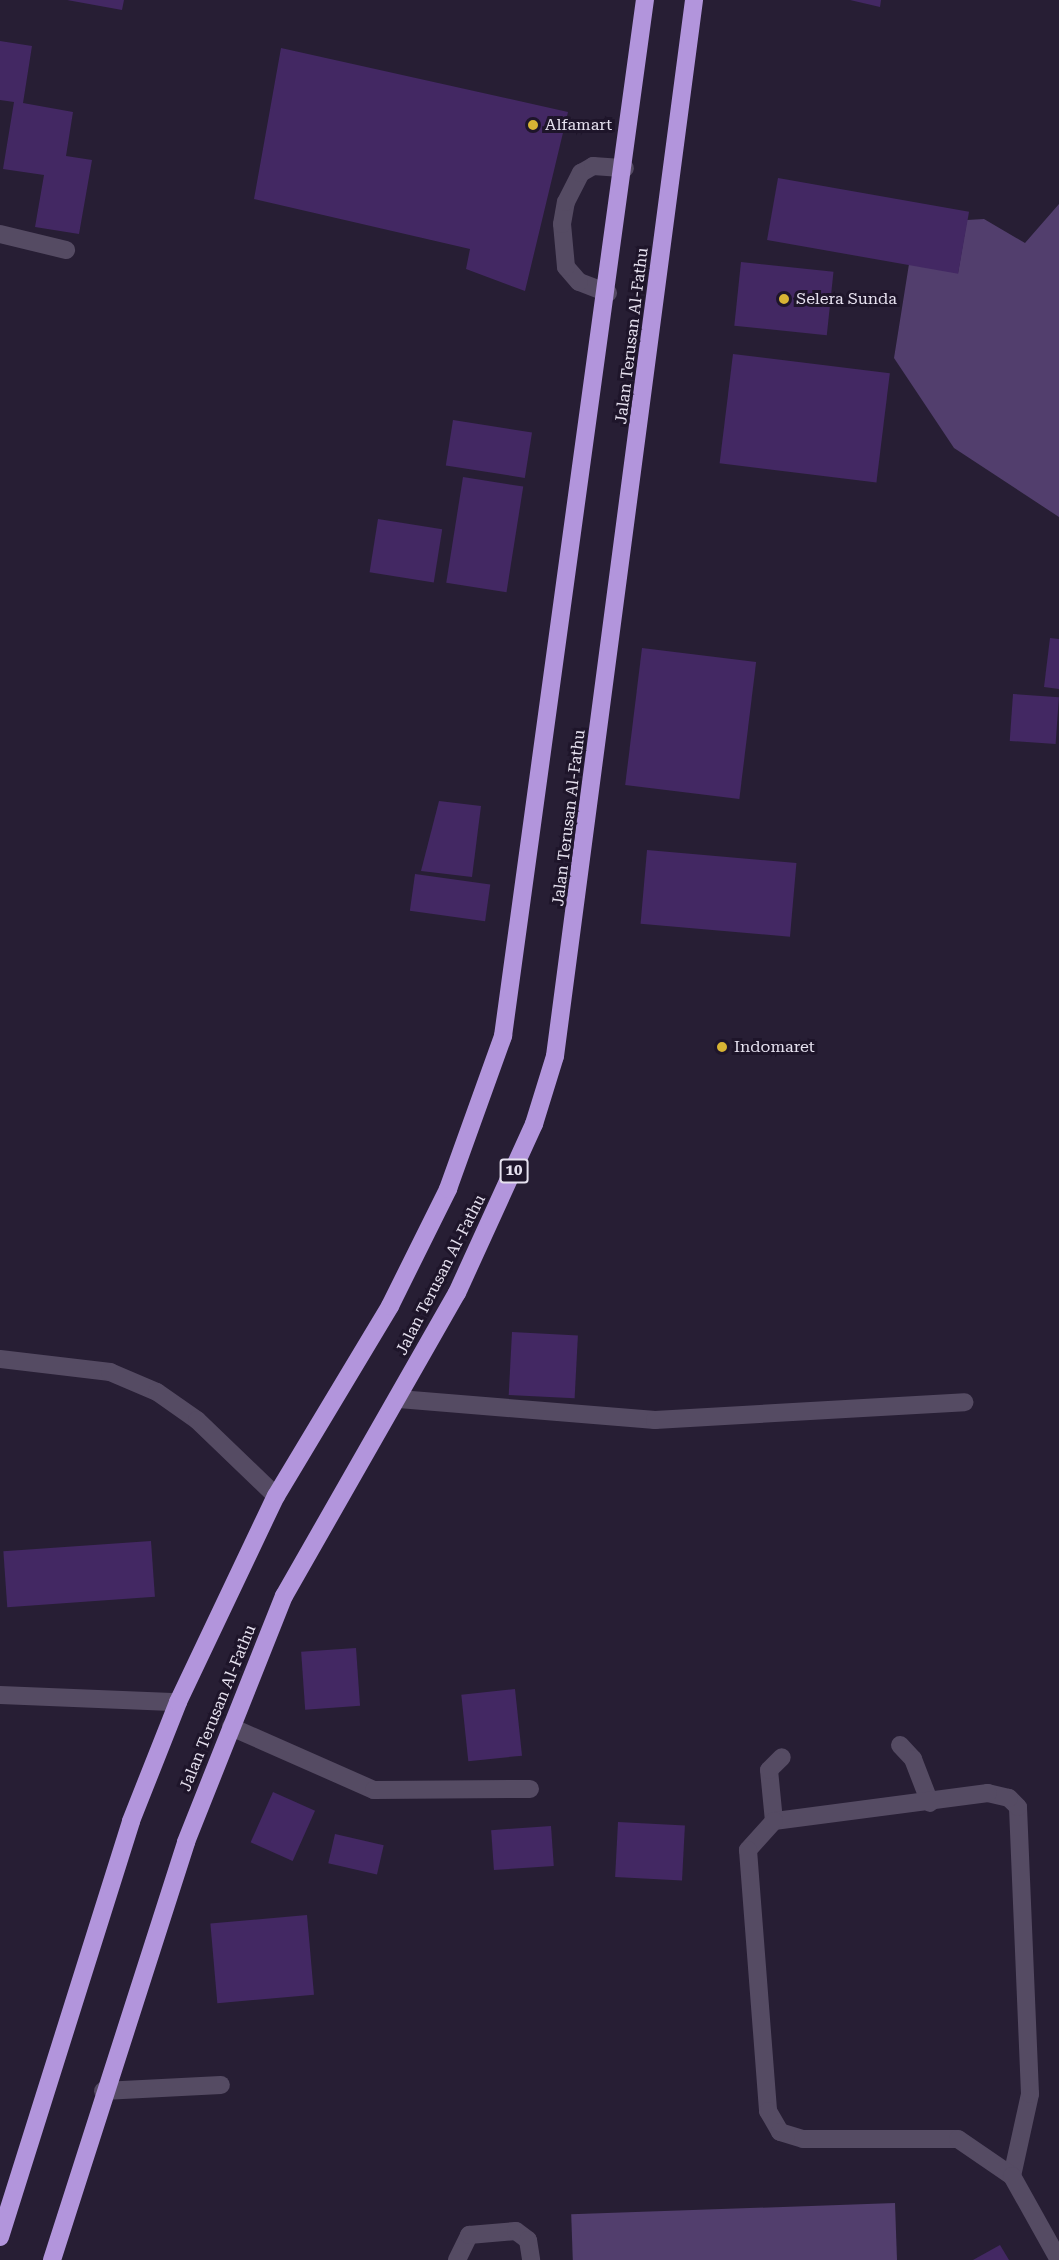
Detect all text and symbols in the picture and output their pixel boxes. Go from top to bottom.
place label: Alfamart [545,115,612,135]
marker: Alfamart [526,118,540,132]
street label: Jalan Terusan Al-Fathu [612,247,652,425]
place label: Selera Sunda [796,289,897,309]
marker: Selera Sunda [777,292,791,306]
street label: Jalan Terusan Al-Fathu [549,729,589,907]
place label: Indomaret [734,1037,815,1057]
marker: Indomaret [715,1040,729,1054]
road number: 10 [499,1159,529,1183]
street label: Jalan Terusan Al-Fathu [392,1191,490,1359]
street label: Jalan Terusan Al-Fathu [176,1622,260,1794]

